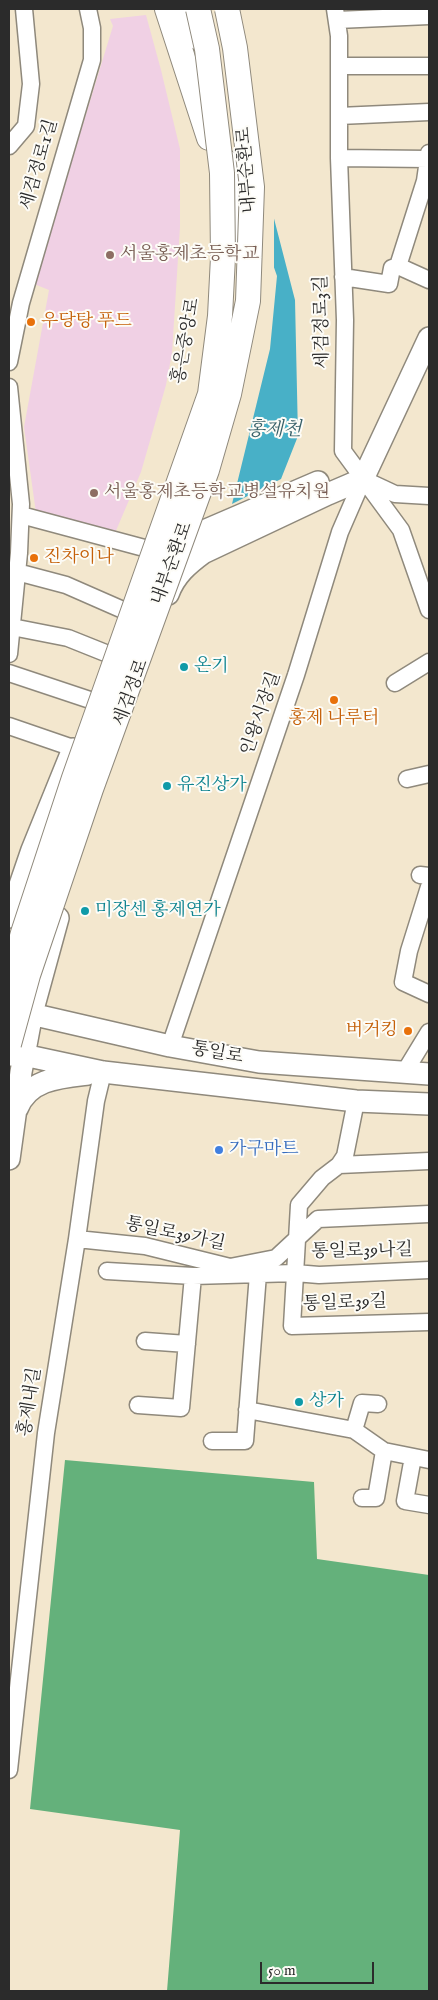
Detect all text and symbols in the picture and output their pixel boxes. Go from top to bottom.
street label: 세검정로1길 [17,117,63,213]
street label: 내부순환로 [234,126,262,214]
place label: 서울홍제초등학교 [120,244,259,266]
marker: 서울홍제초등학교 [104,249,116,261]
street label: 세검정로3길 [311,275,335,369]
street label: 홍은중앙로 [169,296,205,386]
place label: 우당탕 푸드 [41,311,132,333]
marker: 우당탕 푸드 [25,316,37,328]
water label: 홍제천 [246,420,302,442]
place label: 서울홍제초등학교병설유치원 [104,482,330,504]
marker: 서울홍제초등학교병설유치원 [88,487,100,499]
street label: 내부순환로 [148,519,198,609]
place label: 진차이나 [44,547,114,569]
marker: 진차이나 [28,552,40,564]
place label: 온기 [194,656,229,678]
street label: 세검정로 [110,657,154,729]
marker: 온기 [178,661,190,673]
street label: 인왕시장길 [238,669,286,759]
marker: 홍제 나루터 [328,694,340,706]
place label: 홍제 나루터 [289,708,379,730]
place label: 유진상가 [177,775,247,797]
marker: 유진상가 [161,780,173,792]
place label: 미장센 홍제연가 [95,900,221,922]
marker: 미장센 홍제연가 [79,905,91,917]
place label: 버거킹 [346,1020,398,1042]
marker: 버거킹 [402,1025,414,1037]
street label: 통일로 [189,1039,245,1069]
place label: 가구마트 [229,1139,299,1161]
marker: 가구마트 [213,1144,225,1156]
street label: 통일로39가길 [123,1214,227,1256]
street label: 통일로39나길 [311,1240,413,1264]
street label: 통일로39길 [303,1292,387,1316]
street label: 홍제내길 [15,1366,47,1438]
place label: 상가 [309,1391,344,1413]
marker: 상가 [293,1396,305,1408]
scale bar [263,1952,377,1984]
text: 50 m [268,1961,296,1980]

